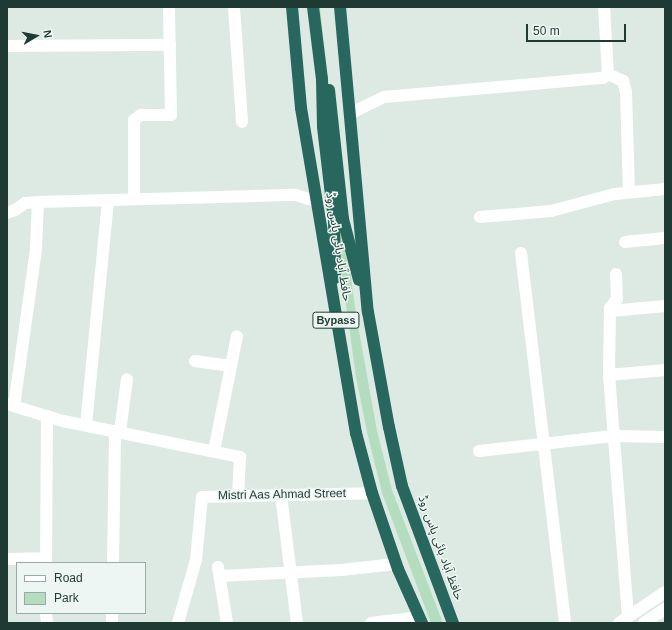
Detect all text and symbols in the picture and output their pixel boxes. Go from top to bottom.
north arrow [16,16,56,56]
scale bar [528,16,628,42]
text: 50 m [533,24,560,38]
text: N [41,29,54,39]
street label: حافظ آباد بائی پاس روڈ [322,191,354,303]
road number: Bypass [312,311,360,329]
street label: Mistri Aas Ahmad Street [217,487,347,503]
street label: حافظ آباد بائی پاس روڈ [414,494,466,602]
legend [16,562,146,614]
text: Road [54,571,83,585]
text: Park [54,591,79,605]

